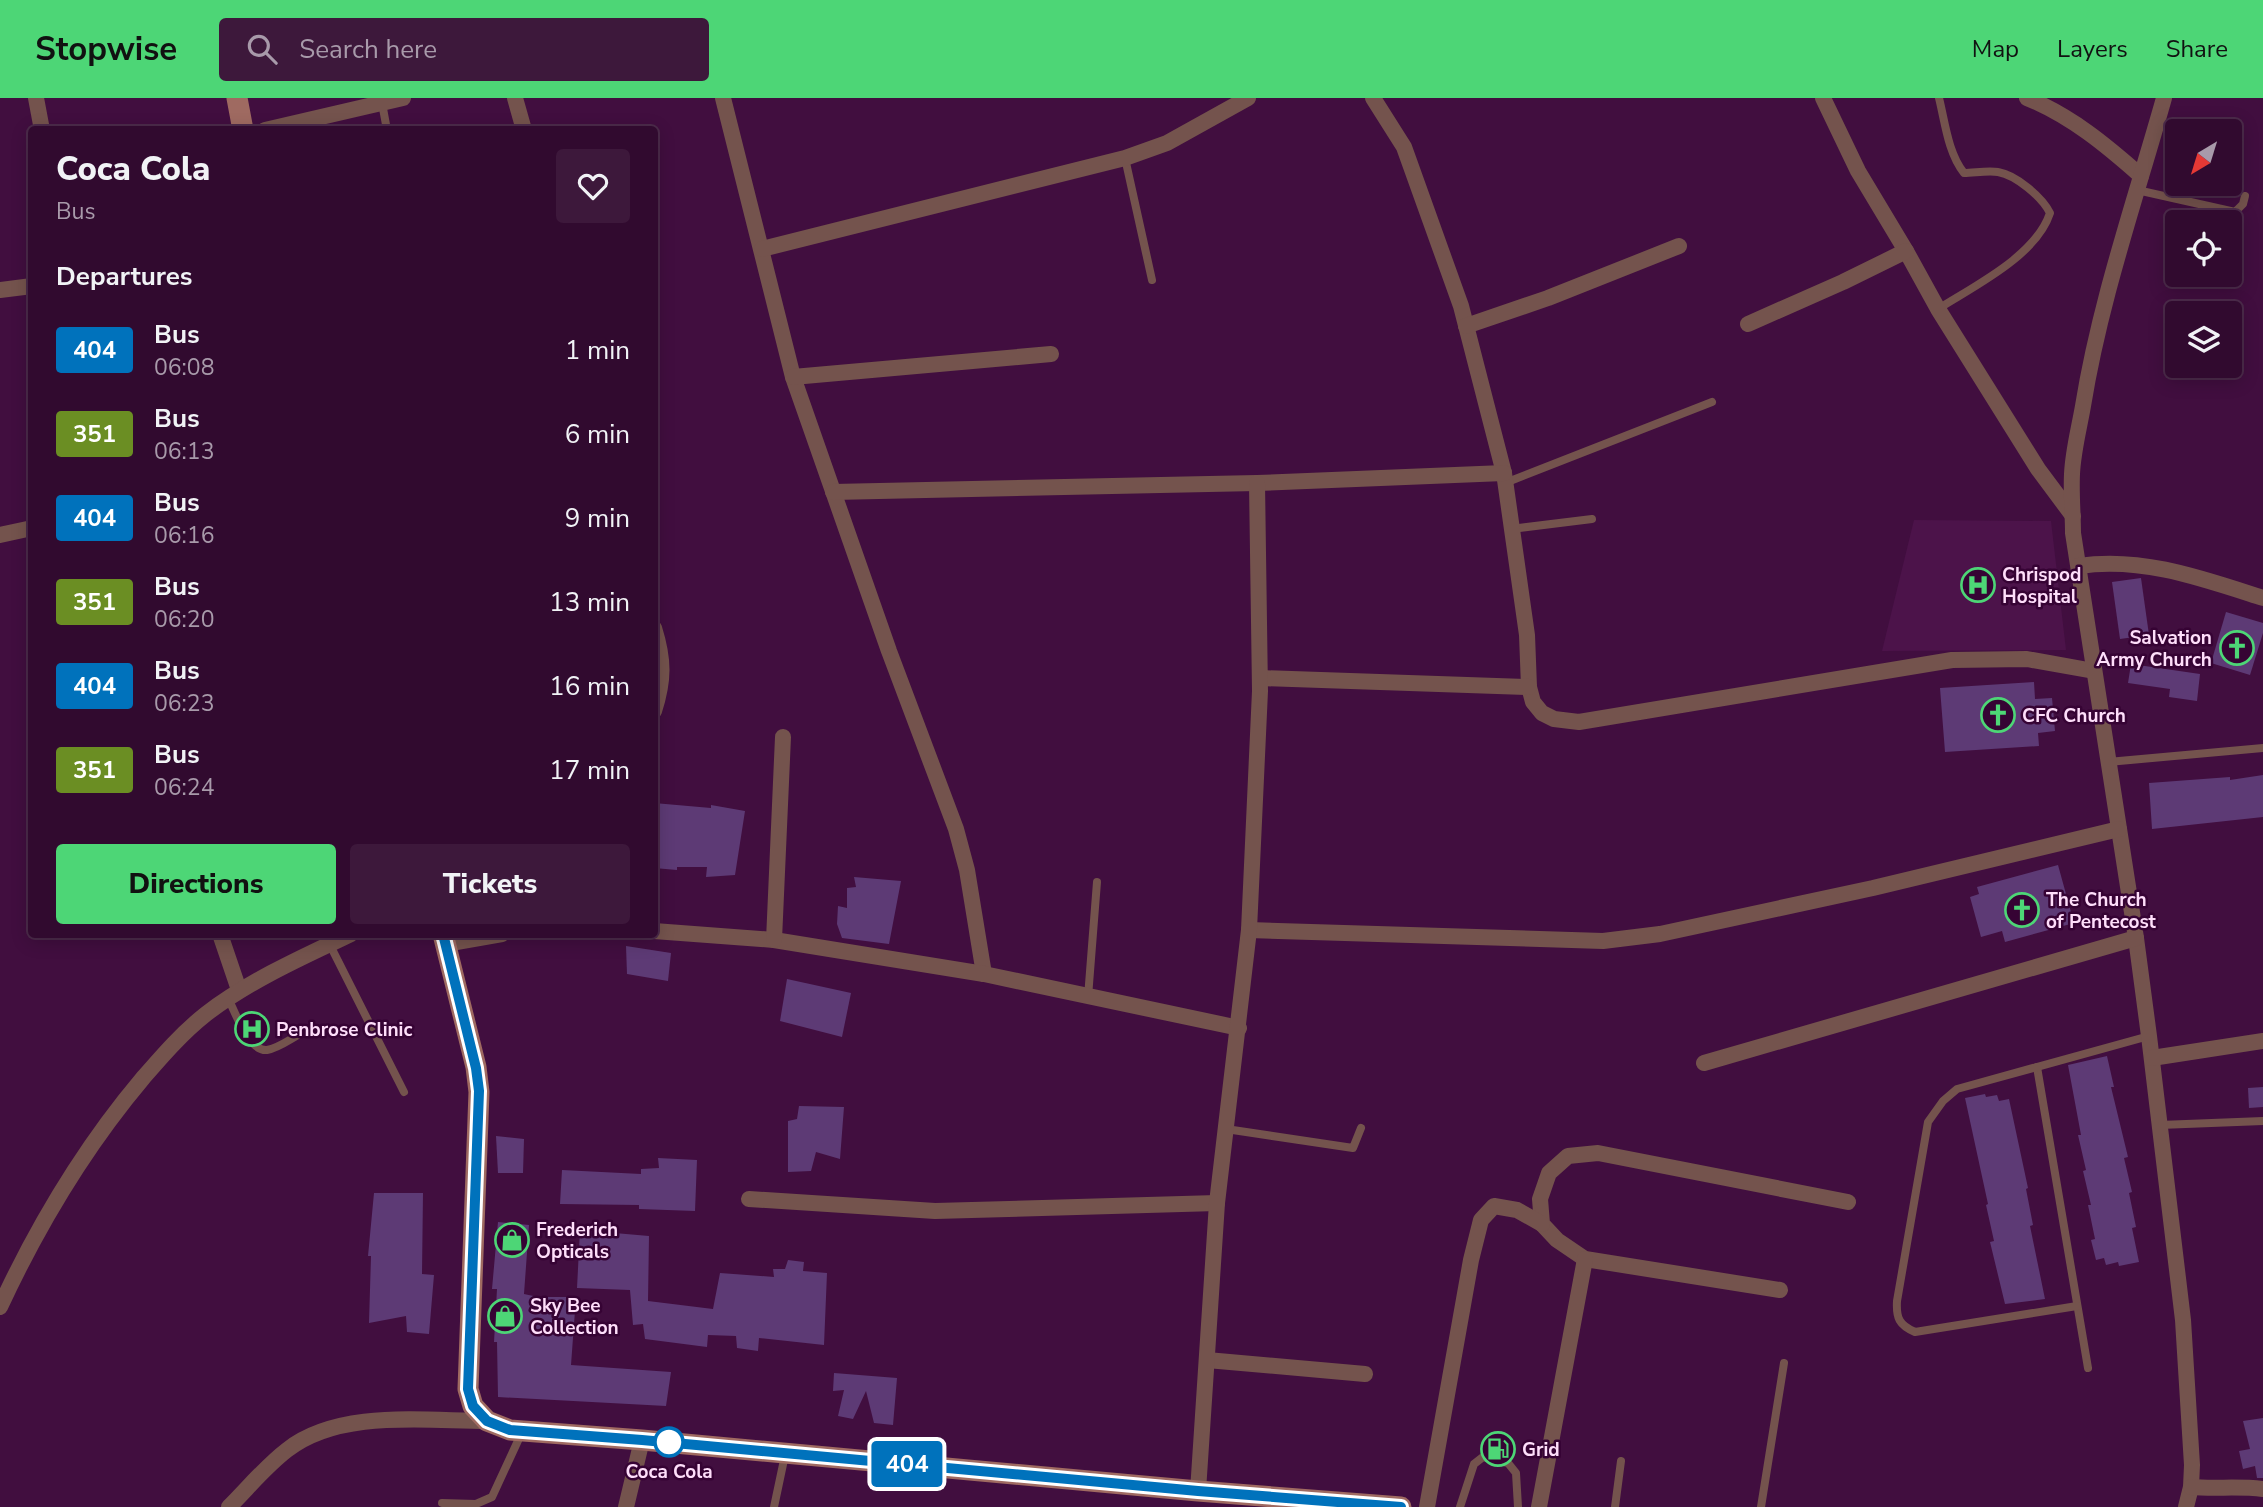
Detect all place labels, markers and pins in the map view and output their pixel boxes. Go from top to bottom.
place label: Chrispod Hospital [2002,562,2081,610]
hospital icon: Chrispod Hospital [1959,566,1997,604]
place label: Salvation Army Church [2096,625,2212,673]
church icon: Salvation Army Church [2218,629,2256,667]
church icon: CFC Church [1979,696,2017,734]
place label: CFC Church [2022,703,2126,729]
place label: The Church of Pentecost [2046,887,2157,935]
church icon: The Church of Pentecost [2003,891,2041,929]
hospital icon: Penbrose Clinic [233,1010,271,1048]
place label: Penbrose Clinic [276,1017,412,1043]
place label: Frederich Opticals [536,1217,618,1265]
shop icon: Frederich Opticals [493,1221,531,1259]
place label: Sky Bee Collection [530,1293,619,1341]
shop icon: Sky Bee Collection [486,1297,524,1335]
marker: Coca Cola [654,1427,684,1457]
fuel station icon: Grid [1479,1430,1517,1468]
place label: Grid [1522,1437,1560,1463]
place label: Coca Cola [625,1459,713,1485]

